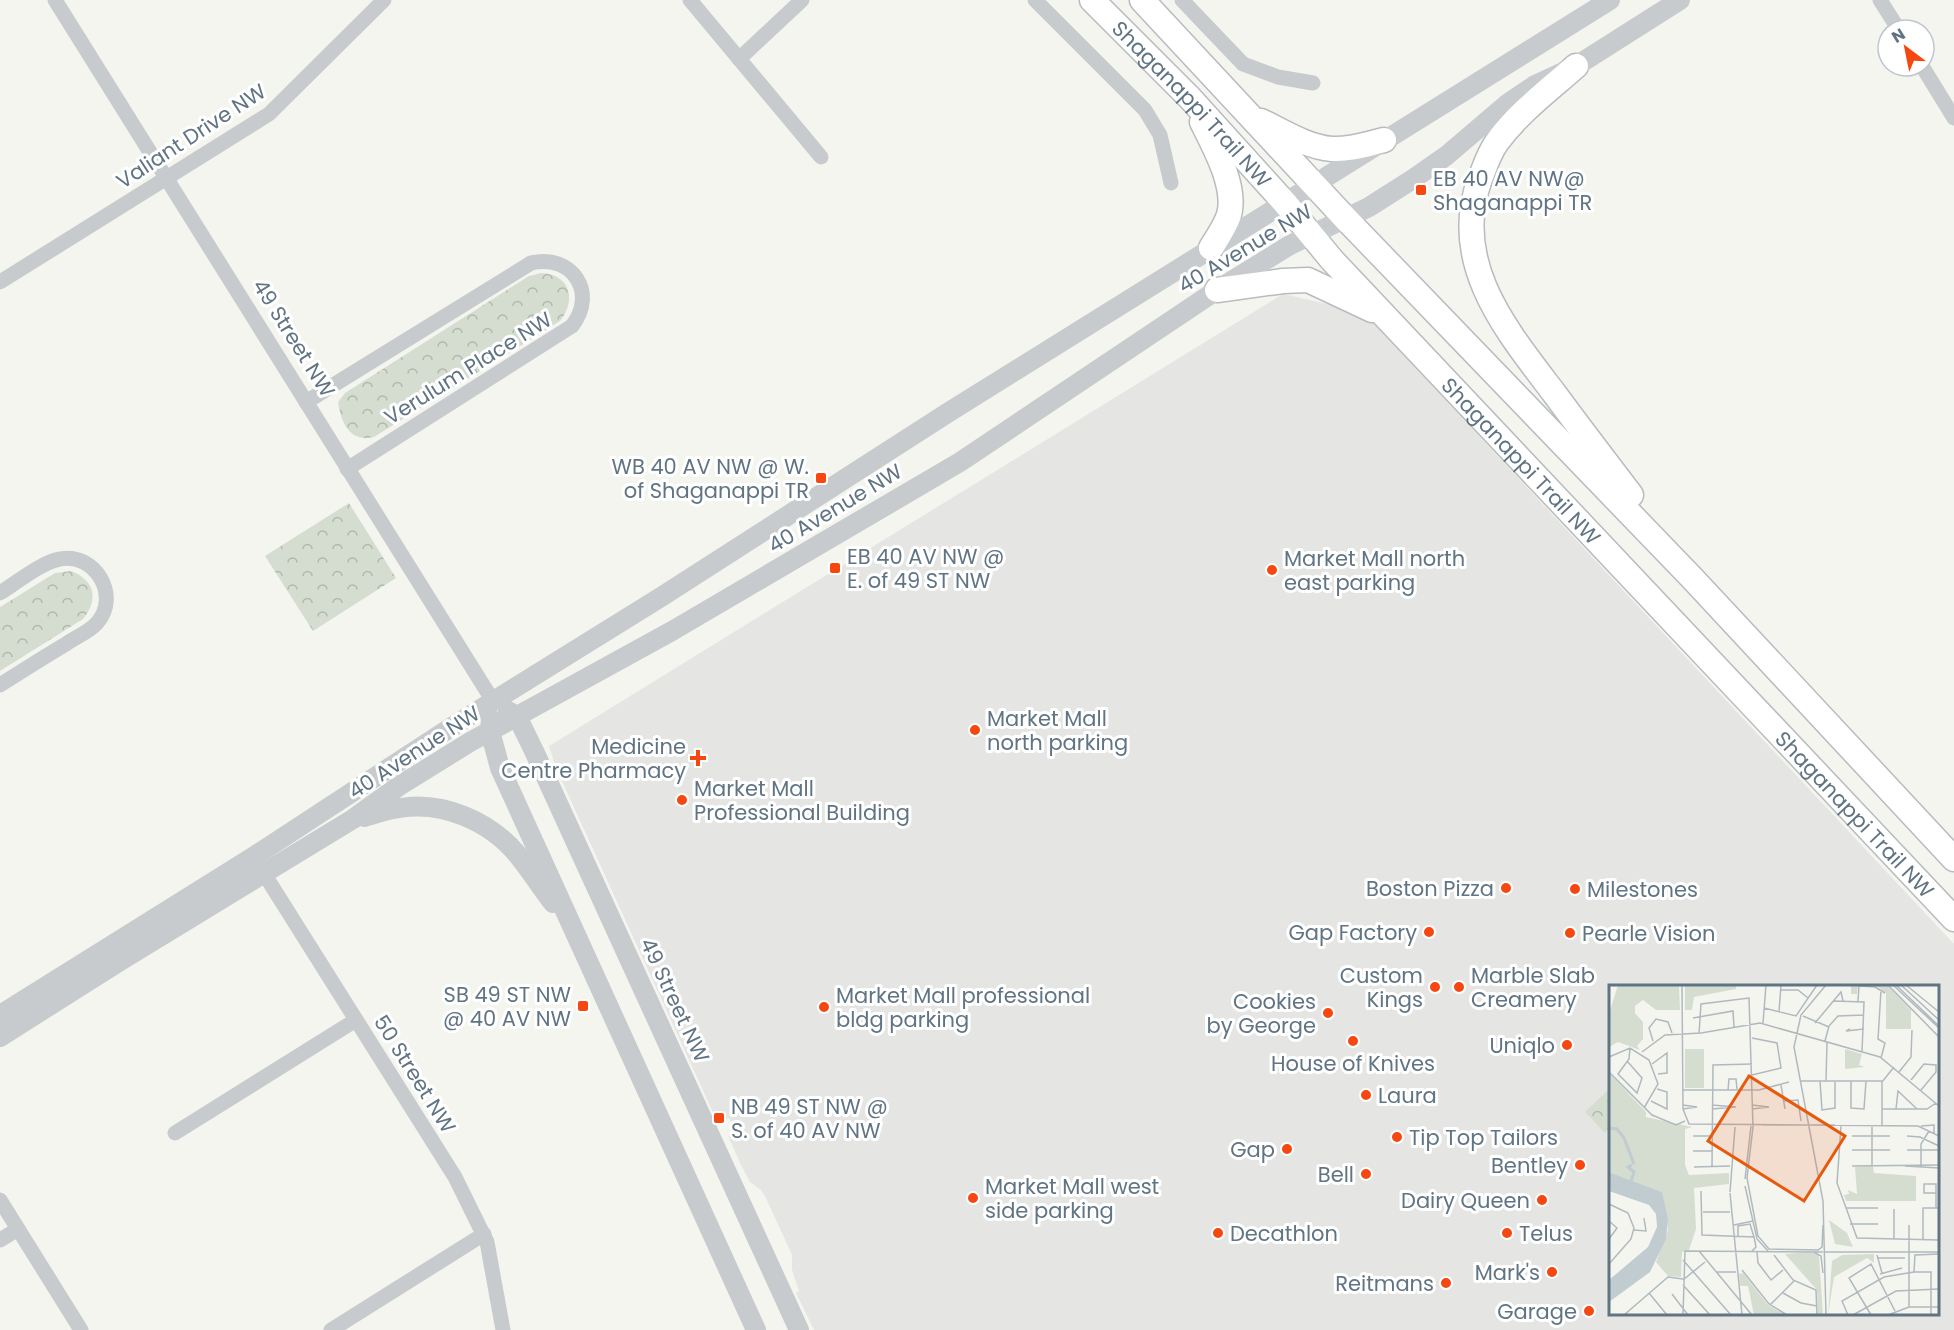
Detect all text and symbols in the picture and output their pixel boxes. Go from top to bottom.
street label: Shaganappi Trail NW [1106,14,1278,194]
north arrow [1876,18,1936,78]
text: N [1887,23,1910,49]
street label: Valiant Drive NW [111,76,272,195]
place label: EB 40 AV NW@ Shaganappi TR [1433,164,1592,217]
marker: EB 40 AV NW@ Shaganappi TR [1414,183,1428,197]
street label: 40 Avenue NW [1173,196,1318,300]
street label: 49 Street NW [246,273,342,403]
street label: Verulum Place NW [379,304,558,431]
street label: Shaganappi Trail NW [1435,371,1608,551]
place label: WB 40 AV NW @ W. of Shaganappi TR [611,452,809,505]
street label: 40 Avenue NW [763,456,908,560]
marker: WB 40 AV NW @ W. of Shaganappi TR [814,471,828,485]
place label: EB 40 AV NW @ E. of 49 ST NW [847,542,1004,595]
place label: Market Mall north east parking [1284,544,1465,597]
marker: EB 40 AV NW @ E. of 49 ST NW [828,561,842,575]
marker: Market Mall north east parking [1265,563,1279,577]
street label: 40 Avenue NW [342,698,486,805]
place label: Market Mall north parking [987,704,1128,757]
marker: Market Mall north parking [968,723,982,737]
street label: Shaganappi Trail NW [1769,724,1941,904]
place label: Medicine Centre Pharmacy [501,732,686,785]
marker: Medicine Centre Pharmacy [691,751,705,765]
place label: Market Mall Professional Building [694,774,910,827]
marker: Market Mall Professional Building [675,793,689,807]
place label: Boston Pizza [1366,874,1494,903]
place label: Milestones [1587,875,1698,904]
marker: Boston Pizza [1499,881,1513,895]
marker: Milestones [1568,882,1582,896]
place label: Gap Factory [1288,918,1417,947]
place label: Pearle Vision [1582,919,1715,948]
marker: Gap Factory [1422,925,1436,939]
marker: Pearle Vision [1563,926,1577,940]
street label: 49 Street NW [633,933,717,1067]
place label: Custom Kings [1340,961,1423,1014]
place label: Marble Slab Creamery [1471,961,1595,1014]
place label: SB 49 ST NW @ 40 AV NW [443,980,571,1033]
marker: Custom Kings [1428,980,1442,994]
marker: Marble Slab Creamery [1452,980,1466,994]
place label: Market Mall professional bldg parking [836,981,1090,1034]
inset map [1609,985,1939,1315]
place label: Cookies by George [1207,987,1316,1040]
marker: SB 49 ST NW @ 40 AV NW [576,999,590,1013]
marker: Market Mall professional bldg parking [817,1000,831,1014]
marker: Cookies by George [1321,1006,1335,1020]
street label: 50 Street NW [367,1009,463,1139]
place label: Uniqlo [1489,1031,1555,1060]
marker: House of Knives [1346,1034,1360,1048]
marker: Uniqlo [1560,1038,1574,1052]
place label: House of Knives [1271,1049,1435,1078]
place label: Laura [1378,1081,1437,1110]
marker: Laura [1359,1088,1373,1102]
place label: NB 49 ST NW @ S. of 40 AV NW [731,1092,888,1145]
marker: NB 49 ST NW @ S. of 40 AV NW [712,1111,726,1125]
place label: Tip Top Tailors [1409,1123,1558,1152]
marker: Tip Top Tailors [1390,1130,1404,1144]
place label: Gap [1230,1135,1275,1164]
marker: Gap [1280,1142,1294,1156]
place label: Bentley [1491,1151,1568,1180]
marker: Bentley [1573,1158,1587,1172]
place label: Bell [1318,1160,1354,1189]
marker: Bell [1359,1167,1373,1181]
place label: Market Mall west side parking [985,1172,1159,1225]
place label: Dairy Queen [1401,1186,1530,1215]
marker: Market Mall west side parking [966,1191,980,1205]
marker: Dairy Queen [1535,1193,1549,1207]
place label: Decathlon [1230,1219,1338,1248]
place label: Telus [1519,1219,1573,1248]
marker: Decathlon [1211,1226,1225,1240]
marker: Telus [1500,1226,1514,1240]
place label: Mark's [1475,1258,1540,1287]
marker: Mark's [1545,1265,1559,1279]
place label: Reitmans [1335,1269,1434,1298]
marker: Reitmans [1439,1276,1453,1290]
place label: Garage [1497,1297,1577,1326]
marker: Garage [1582,1304,1596,1318]

